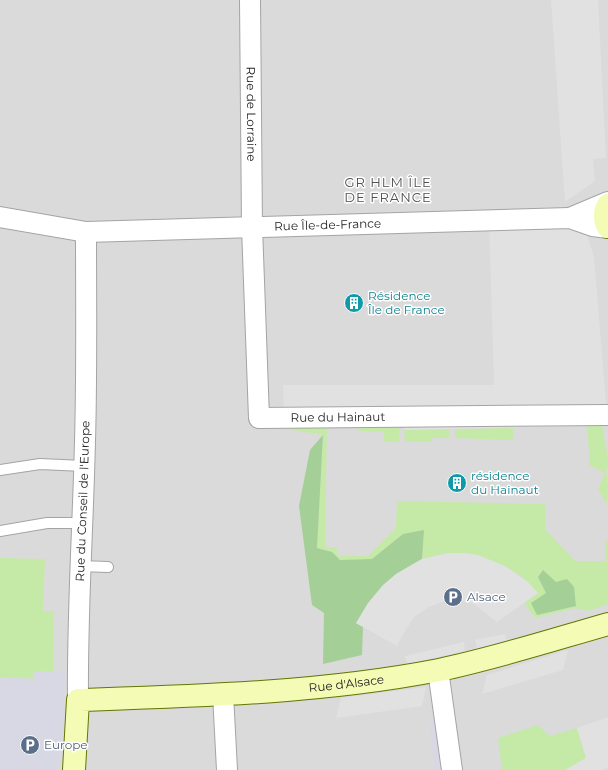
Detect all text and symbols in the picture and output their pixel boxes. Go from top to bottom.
street label: Rue de Lorraine [244,66,259,162]
district label: GR HLM ÎLE DE FRANCE [344,174,432,205]
street label: Rue Île-de-France [274,215,381,234]
place label: Résidence Île de France [367,288,445,317]
building icon: Résidence Île de France [343,292,365,314]
street label: Rue du Hainaut [290,409,385,425]
street label: Rue du Conseil de l'Europe [72,420,93,582]
place label: résidence du Hainaut [471,468,539,497]
building icon: résidence du Hainaut [446,472,468,494]
parking icon: Alsace [442,586,464,608]
place label: Alsace [467,589,506,604]
street label: Rue d'Alsace [308,671,385,695]
parking icon: Europe [19,734,41,756]
place label: Europe [44,737,88,752]

